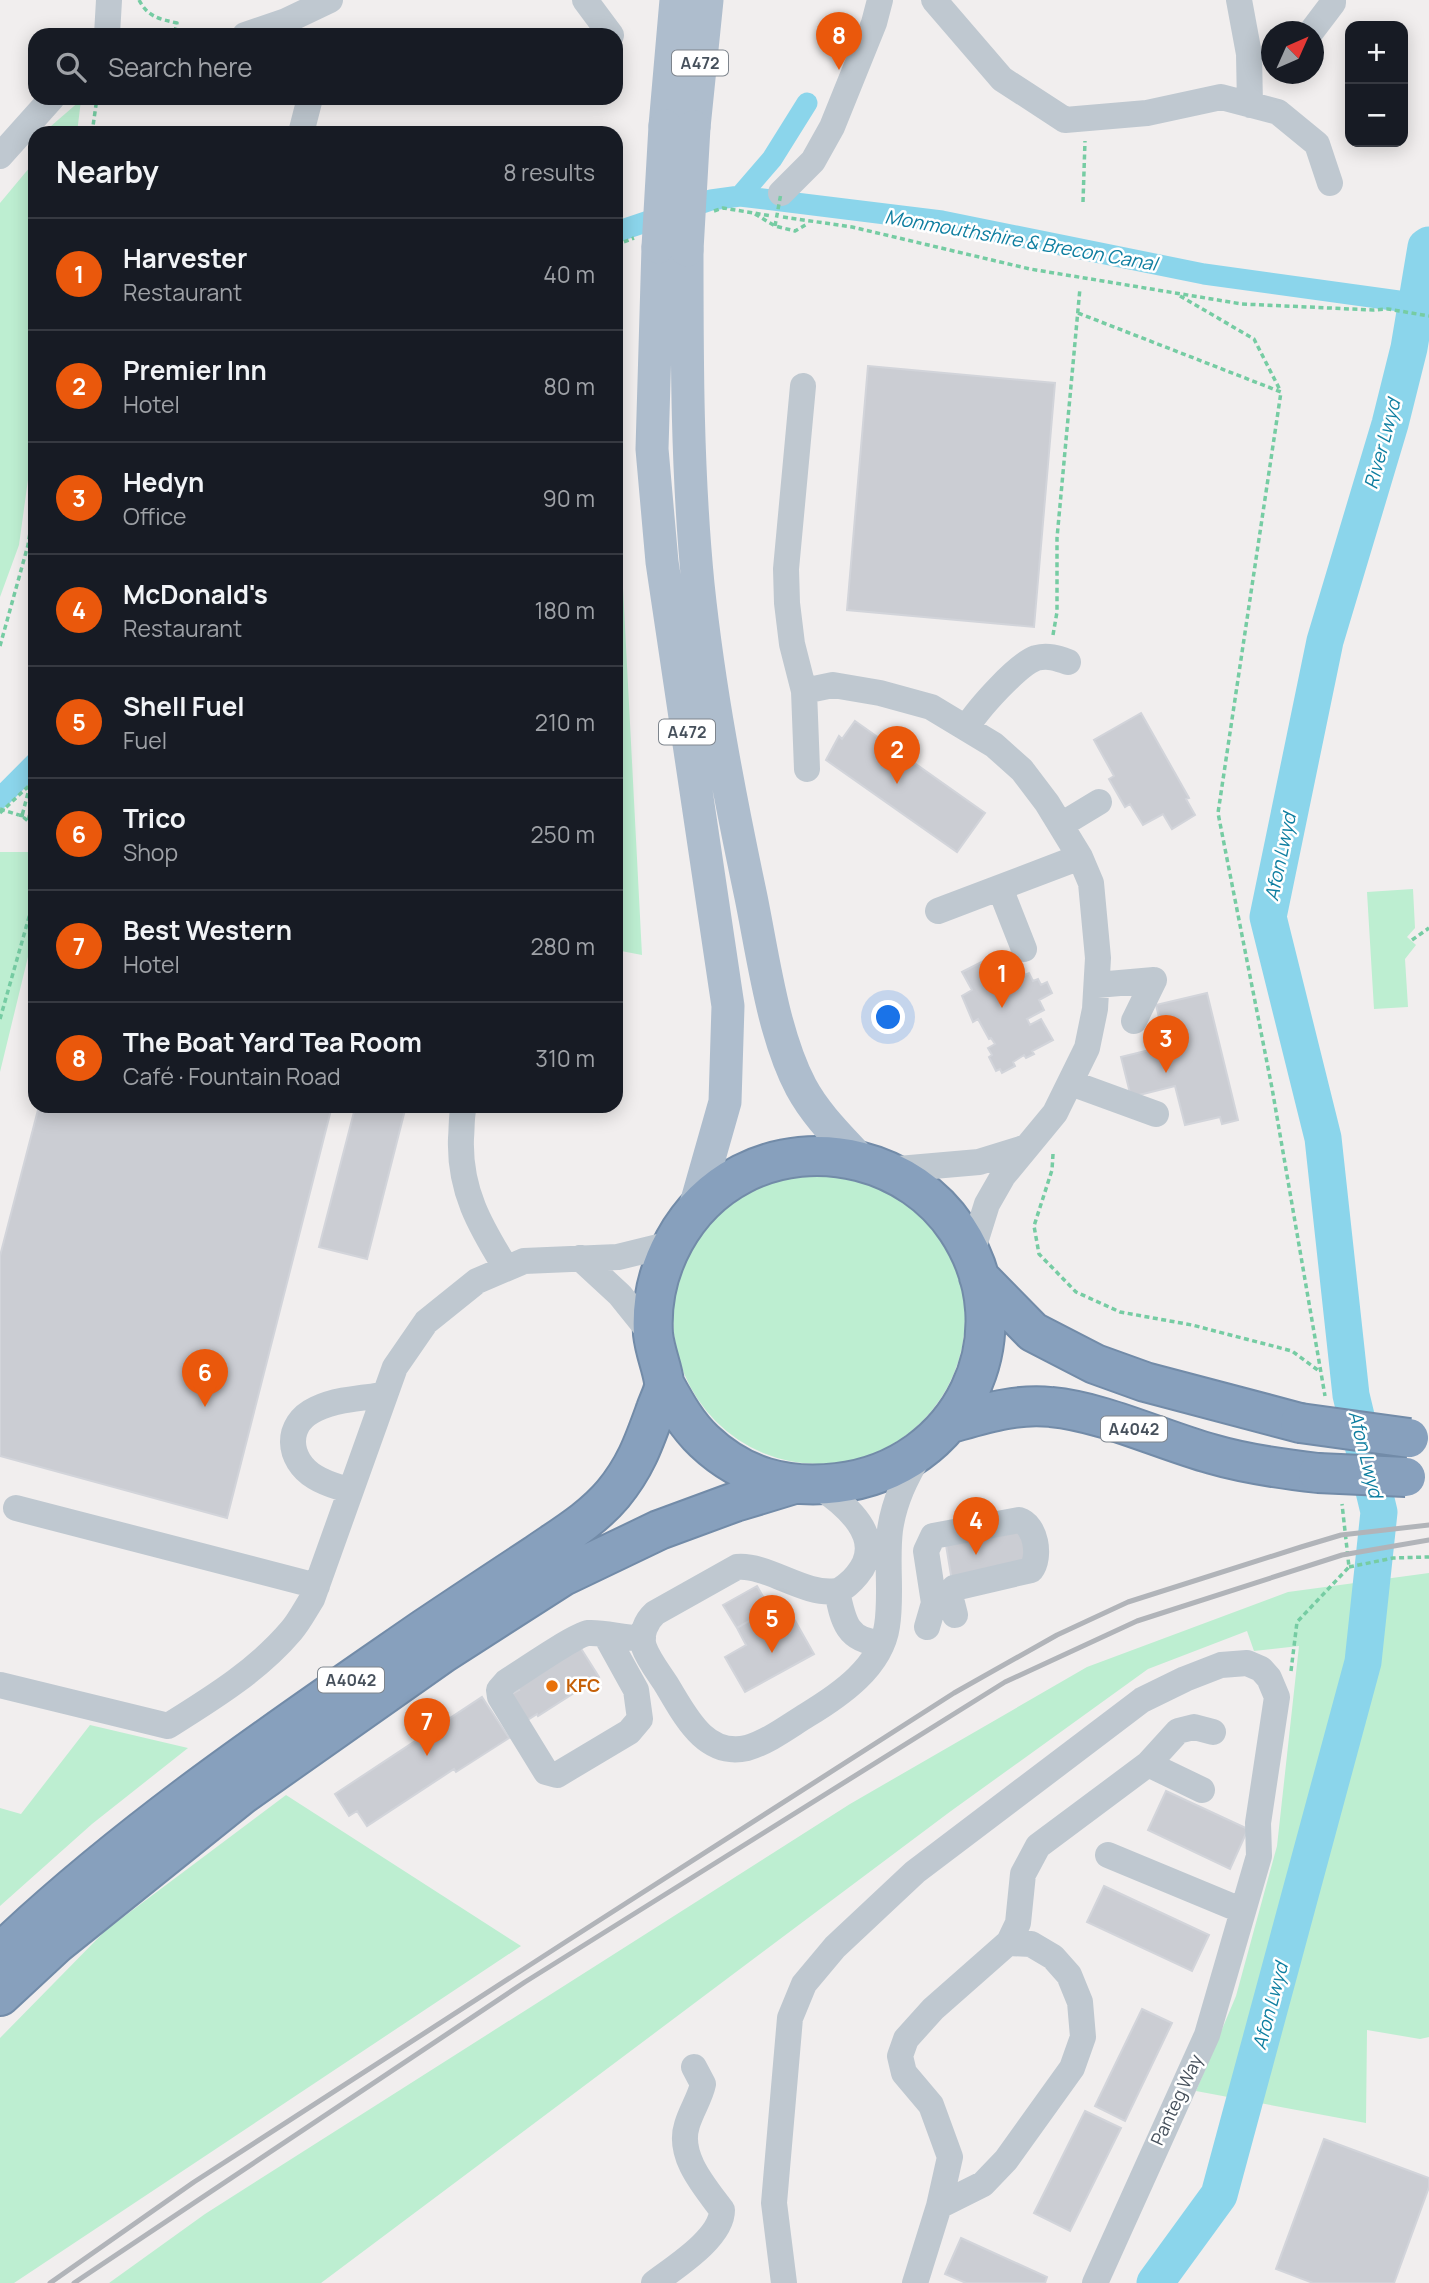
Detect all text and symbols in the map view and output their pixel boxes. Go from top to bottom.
pin: 8 [816,12,862,70]
north arrow [1261,21,1324,84]
map controls [1345,21,1408,147]
button: + [1345,21,1408,84]
search box [28,28,623,105]
icon: search [52,48,90,86]
text: Search here [108,49,253,85]
road number: A472 [672,50,728,76]
button: − [1345,84,1408,147]
text: Nearby [56,151,159,192]
text: 8 results [503,156,595,188]
water label: Monmouthshire & Brecon Canal [883,203,1162,277]
text: Harvester [123,240,247,276]
text: 1 [74,258,84,290]
text: 40 m [543,258,595,290]
text: Restaurant [123,276,242,308]
text: Premier Inn [123,352,267,388]
text: 2 [72,370,86,402]
text: 80 m [544,370,595,402]
text: Hotel [123,388,180,420]
water label: River Lwyd [1358,394,1407,492]
text: Hedyn [123,464,204,500]
text: 3 [72,482,86,514]
text: 90 m [543,482,595,514]
text: Office [123,500,186,532]
text: McDonald's [123,576,268,612]
text: 4 [72,594,86,626]
text: 180 m [535,594,595,626]
text: Restaurant [123,612,242,644]
text: Shell Fuel [123,688,245,724]
text: 5 [72,706,86,738]
text: 210 m [535,706,595,738]
road number: A472 [659,720,715,744]
text: Fuel [123,724,167,756]
pin: 2 [874,726,920,784]
text: Trico [123,800,186,836]
water label: Afon Lwyd [1258,808,1303,903]
text: 6 [72,818,86,850]
text: 250 m [530,818,595,850]
text: Shop [123,836,178,868]
text: Best Western [123,912,292,948]
text: 7 [73,930,85,962]
text: 280 m [530,930,595,962]
text: Hotel [123,948,180,980]
pin: 1 [979,950,1025,1008]
your location [871,1000,905,1034]
pin: 3 [1143,1015,1189,1073]
text: The Boat Yard Tea Room [123,1024,422,1060]
text: 8 [72,1042,86,1074]
text: 310 m [535,1042,595,1074]
text: Café · Fountain Road [123,1060,341,1092]
pin: 6 [182,1349,228,1407]
water label: Afon Lwyd [1343,1408,1390,1503]
road number: A4042 [1101,1416,1167,1442]
pin: 4 [953,1497,999,1555]
pin: 5 [749,1595,795,1653]
road number: A4042 [318,1668,384,1692]
place label: KFC [566,1673,600,1697]
marker: KFC [544,1678,560,1694]
pin: 7 [404,1698,450,1756]
water label: Afon Lwyd [1246,1957,1295,2052]
street label: Panteg Way [1145,2050,1208,2149]

